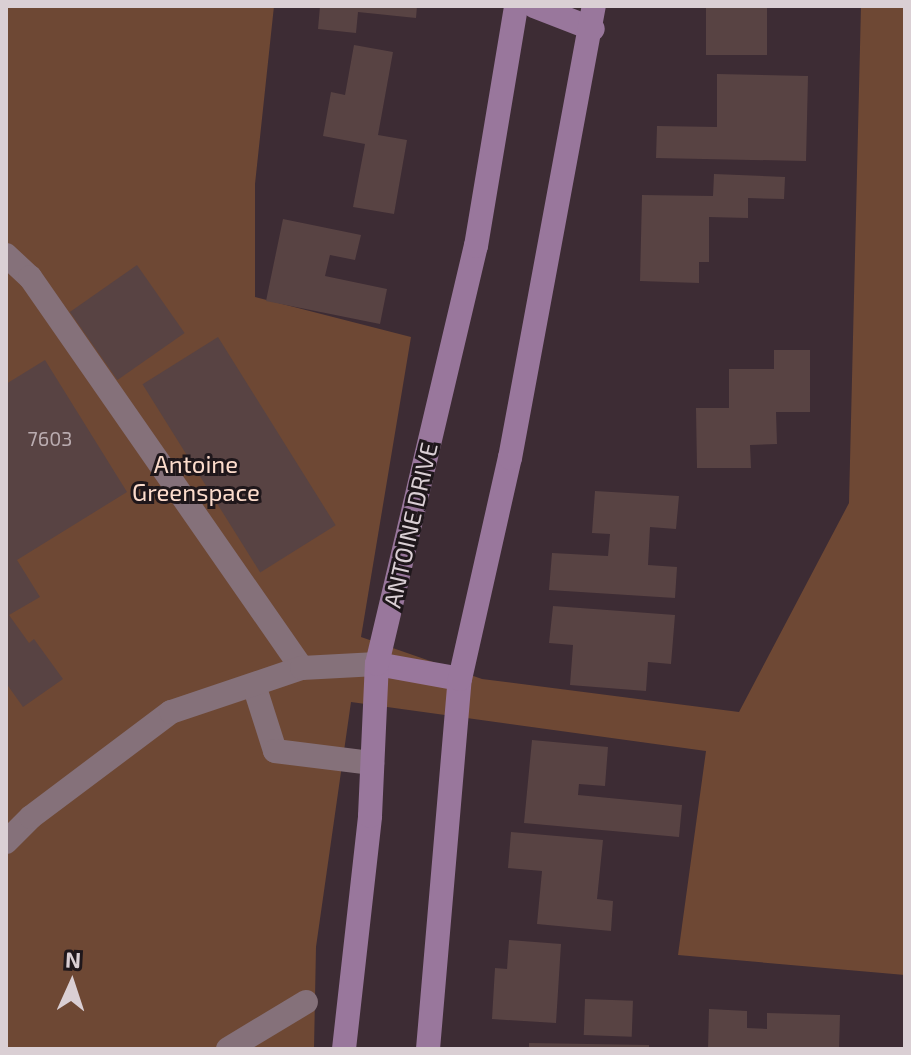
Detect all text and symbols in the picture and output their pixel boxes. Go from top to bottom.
house number: 7603 [28,426,72,450]
street label: ANTOINE DRIVE [377,440,443,610]
park label: Antoine Greenspace [132,450,260,506]
north arrow [32,943,112,1023]
text: N [65,946,82,972]

